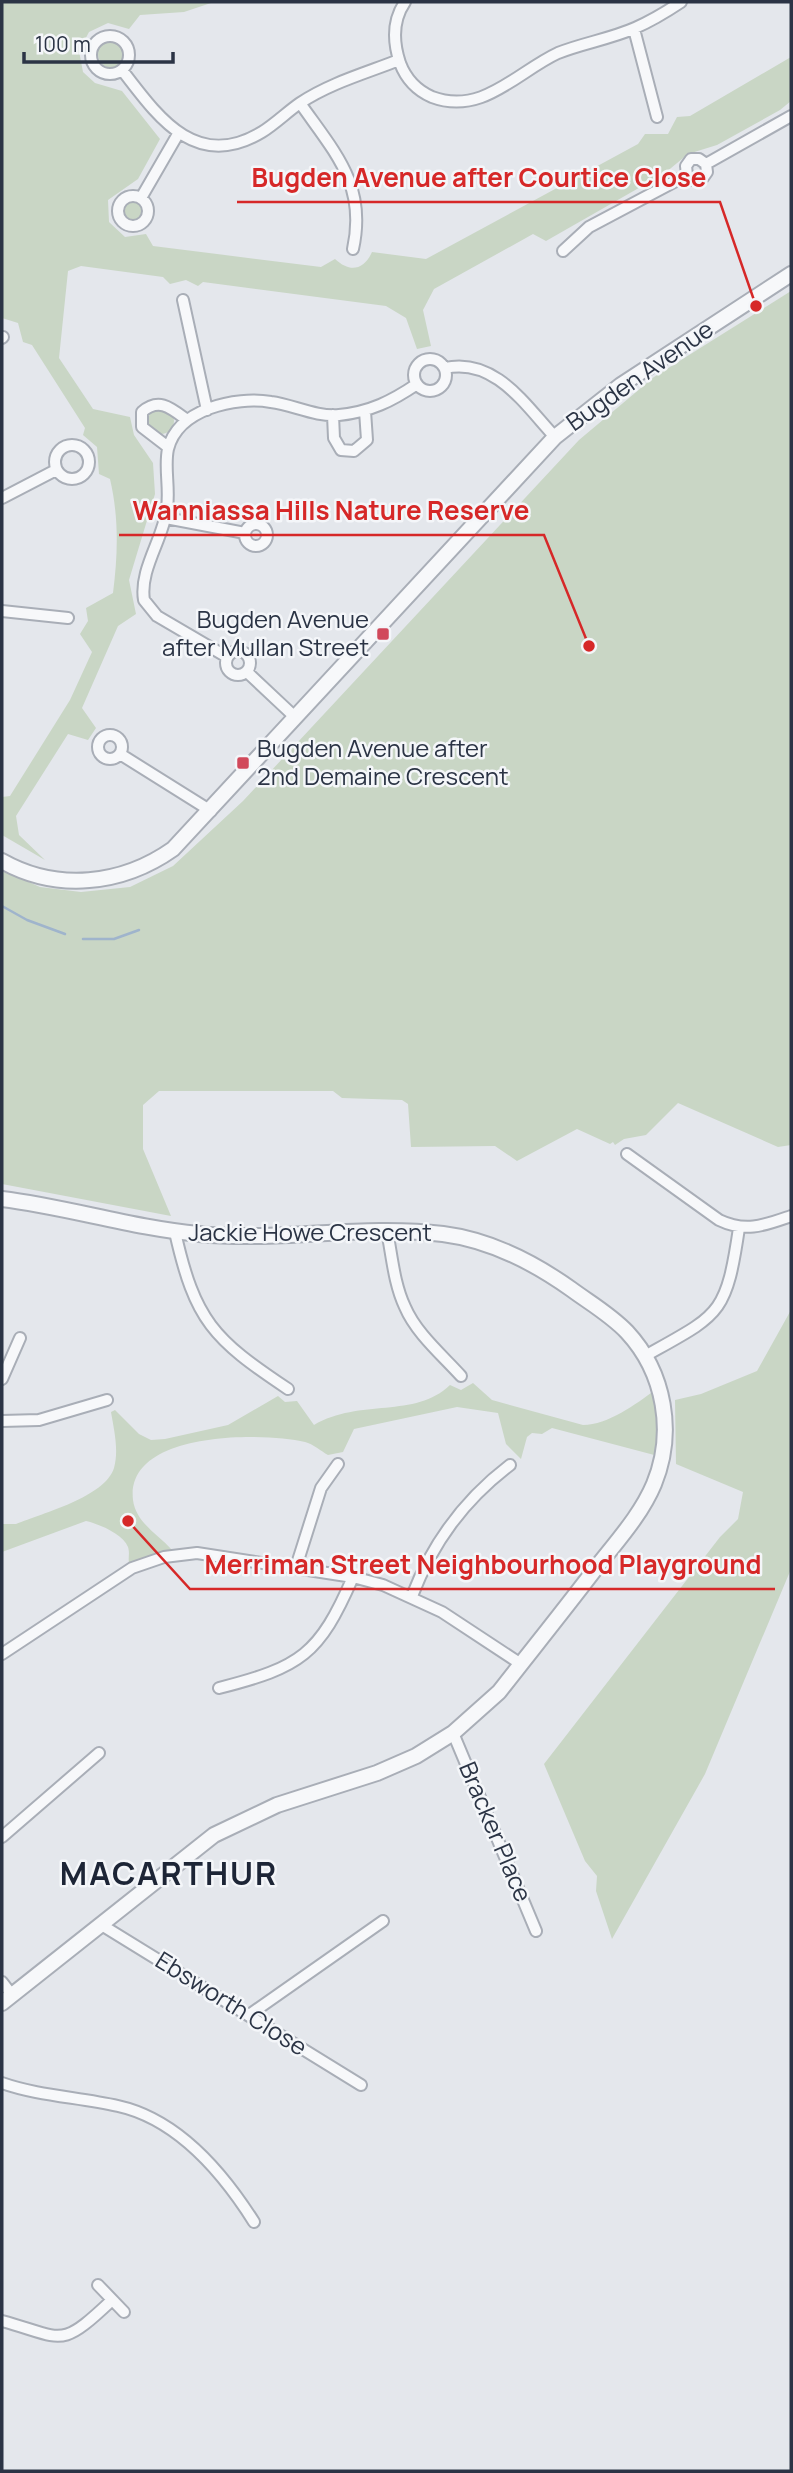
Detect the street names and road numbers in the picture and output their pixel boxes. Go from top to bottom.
street label: Bugden Avenue [559,312,719,438]
street label: Jackie Howe Crescent [188,1215,432,1248]
street label: Bracker Place [452,1756,541,1906]
street label: Ebsworth Close [150,1943,314,2063]

